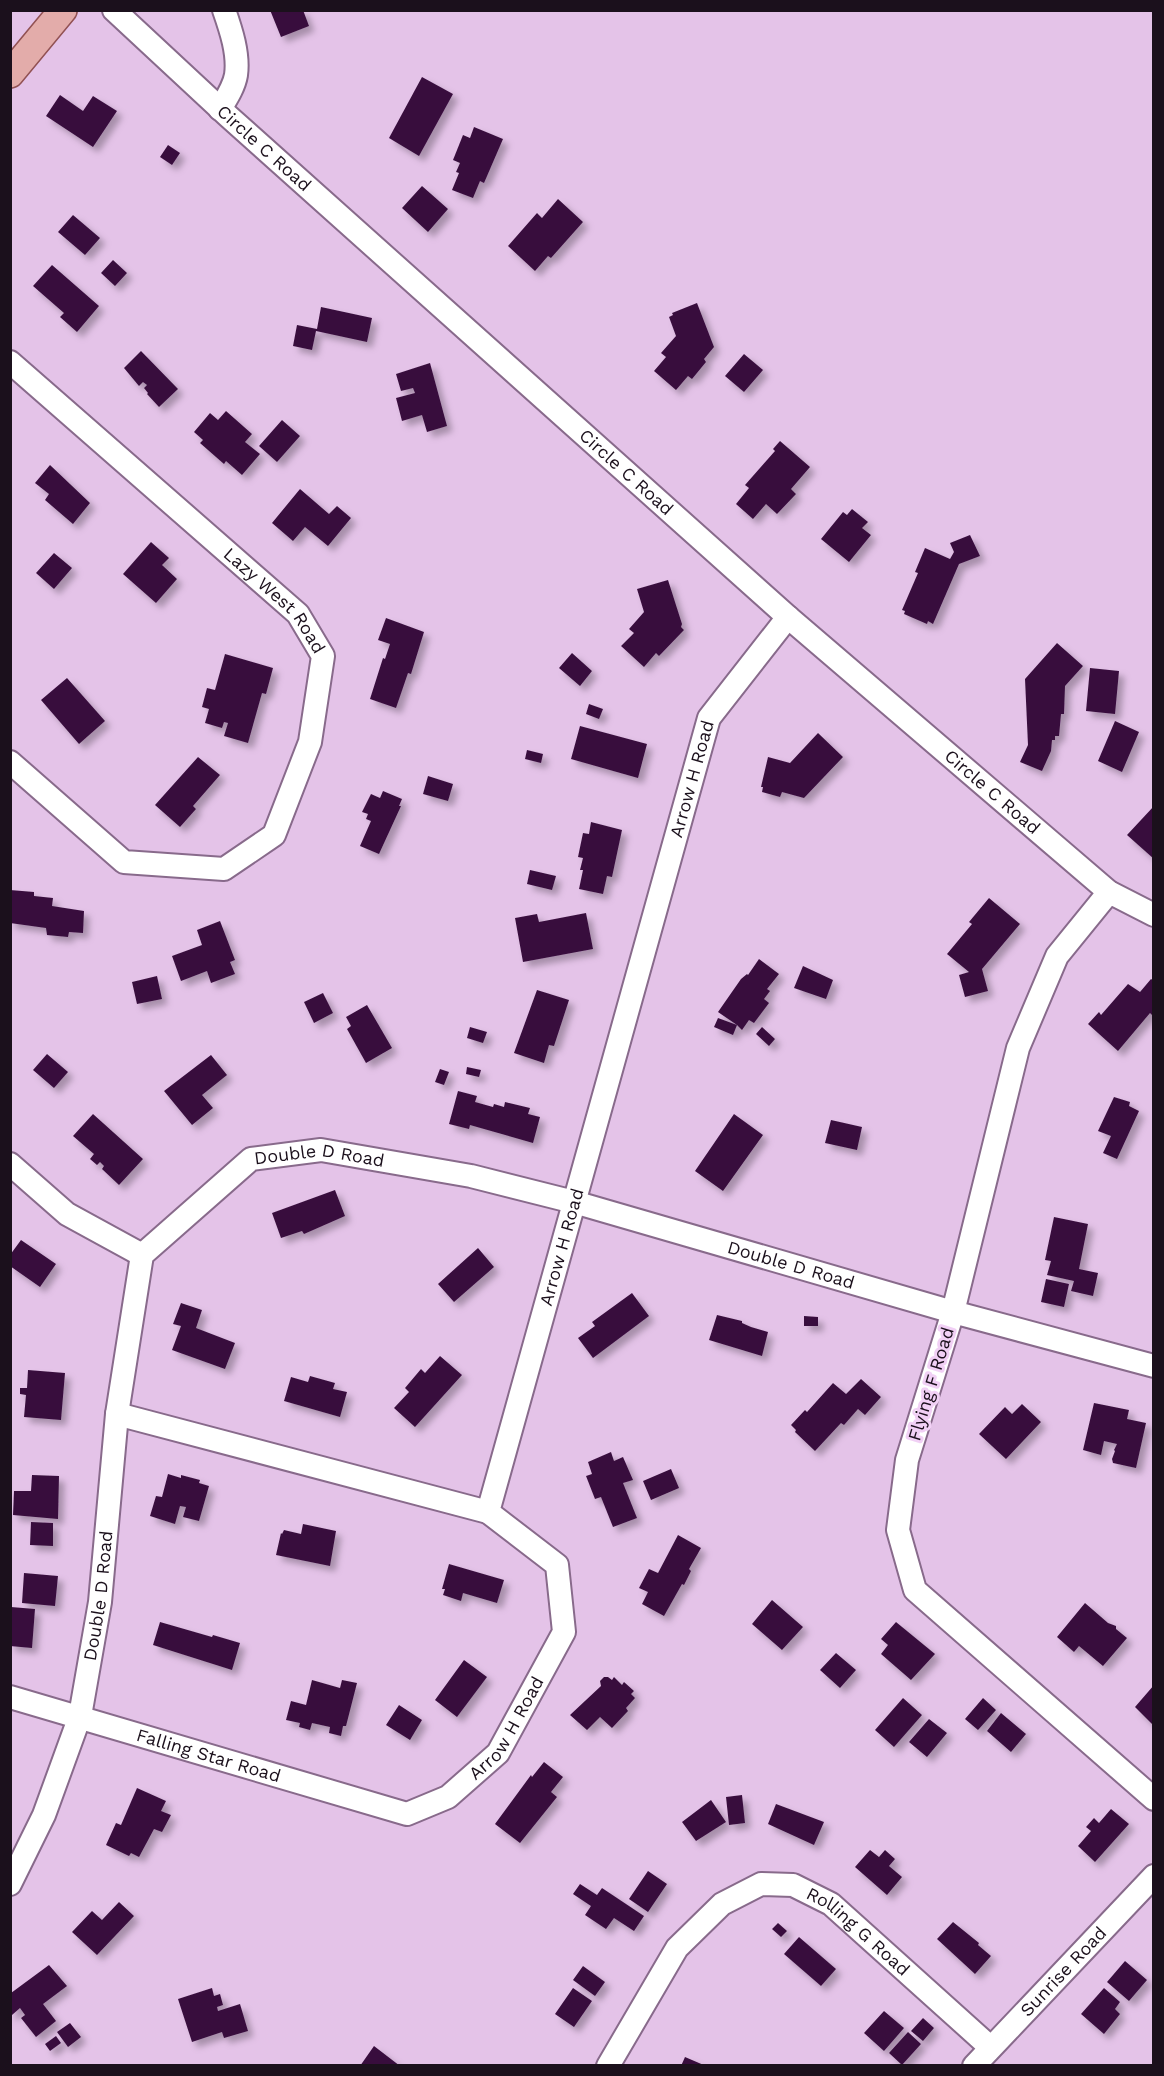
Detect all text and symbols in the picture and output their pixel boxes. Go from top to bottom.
street label: Circle C Road [213,100,316,195]
street label: Circle C Road [575,424,678,519]
street label: Lazy West Road [220,543,330,657]
street label: Arrow H Road [665,718,718,840]
street label: Circle C Road [941,745,1045,838]
street label: Double D Road [253,1139,386,1171]
street label: Arrow H Road [535,1186,588,1308]
street label: Double D Road [725,1236,857,1293]
street label: Flying F Road [903,1325,958,1443]
street label: Double D Road [79,1530,116,1663]
street label: Arrow H Road [464,1673,548,1784]
street label: Falling Star Road [134,1724,283,1786]
street label: Rolling G Road [803,1882,914,1980]
street label: Sunrise Road [1016,1922,1111,2021]

